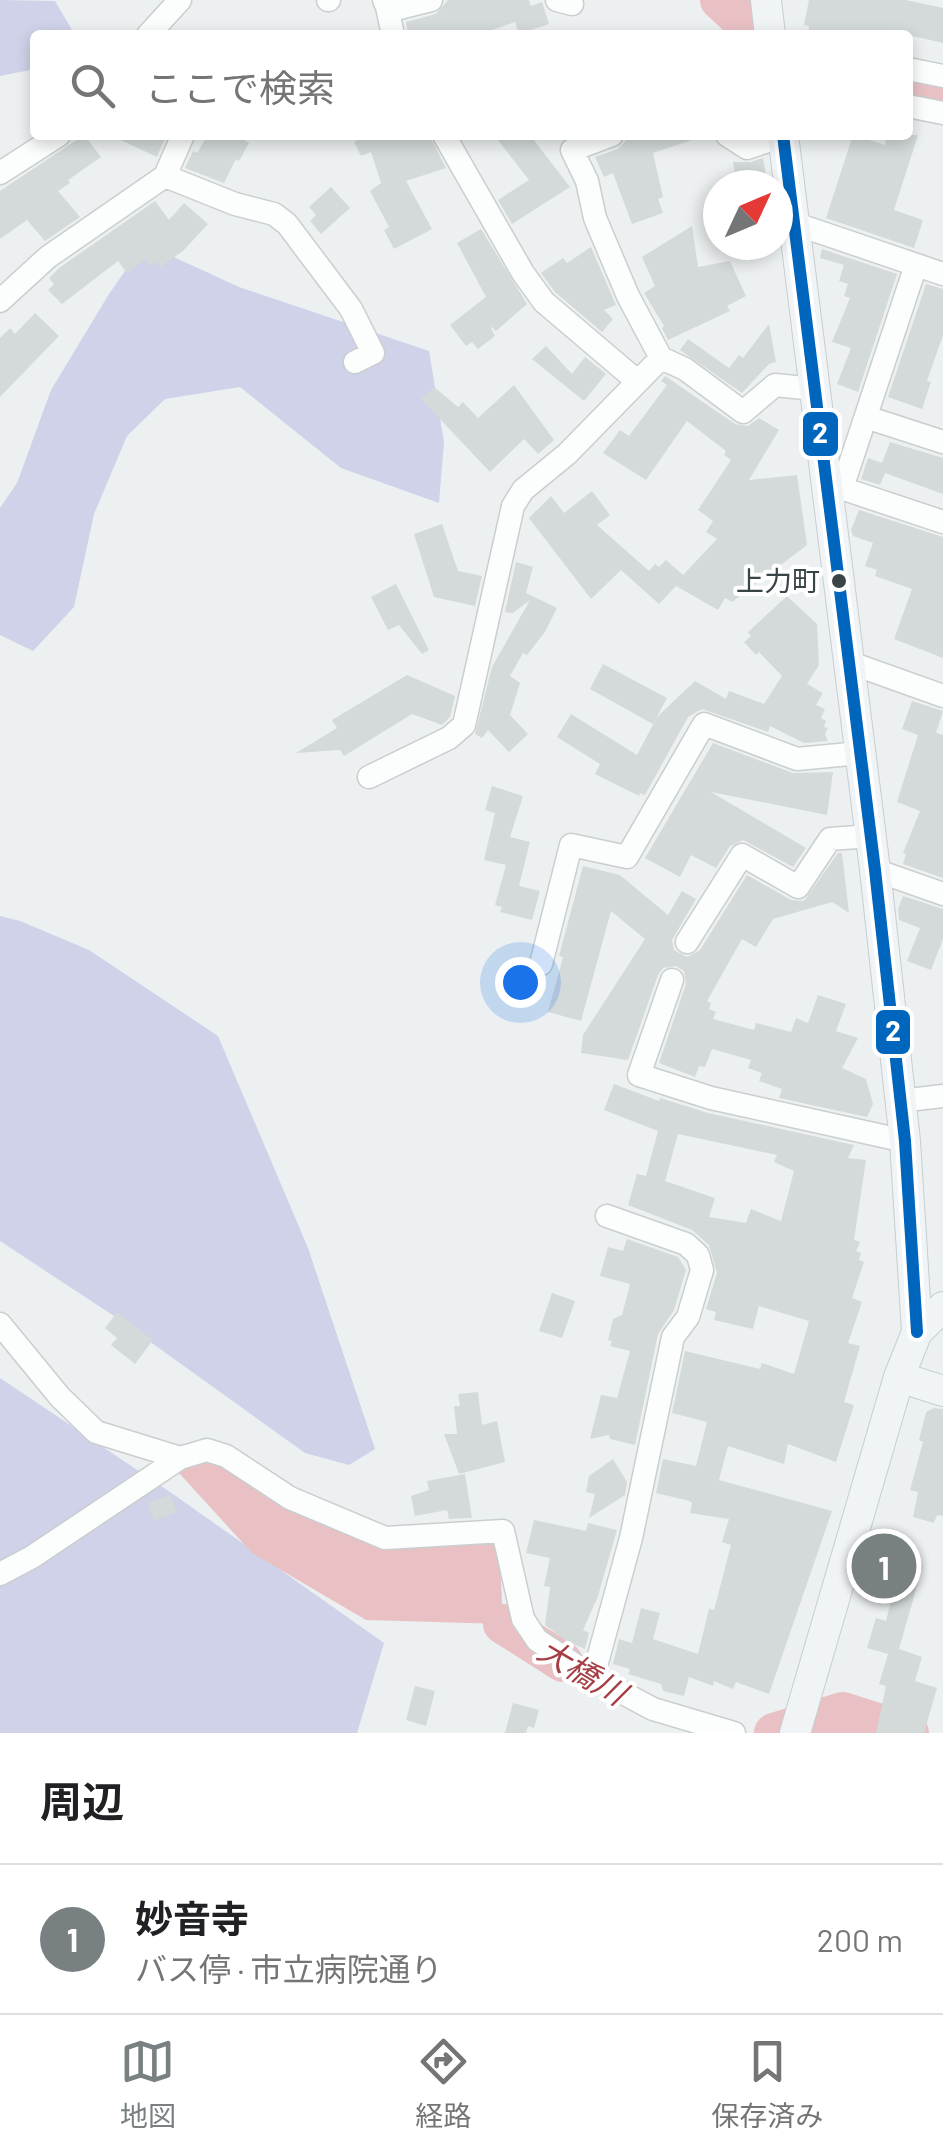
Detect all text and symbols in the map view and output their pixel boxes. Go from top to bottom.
search box [30,30,913,140]
icon: search [65,58,120,113]
text: ここで検索 [145,64,335,110]
north arrow [703,170,793,260]
line badge: 2 [801,410,840,458]
text: 2 [812,415,828,449]
place label: 上力町 [736,563,820,597]
marker: 上力町 [829,571,849,591]
your location [495,957,546,1008]
line badge: 2 [874,1008,912,1056]
text: 2 [885,1013,901,1047]
pin: 1 [852,1528,916,1604]
water label: 大橋川 [532,1629,637,1713]
text: 周辺 [40,1775,124,1825]
text: 妙音寺 [135,1895,249,1941]
text: 1 [67,1920,78,1958]
text: 200 m [817,1920,903,1958]
text: バス停 · 市立病院通り [135,1949,443,1987]
tab: 地図 [120,2034,176,2134]
tab: 経路 [415,2034,471,2134]
tab: 保存済み [711,2034,823,2134]

